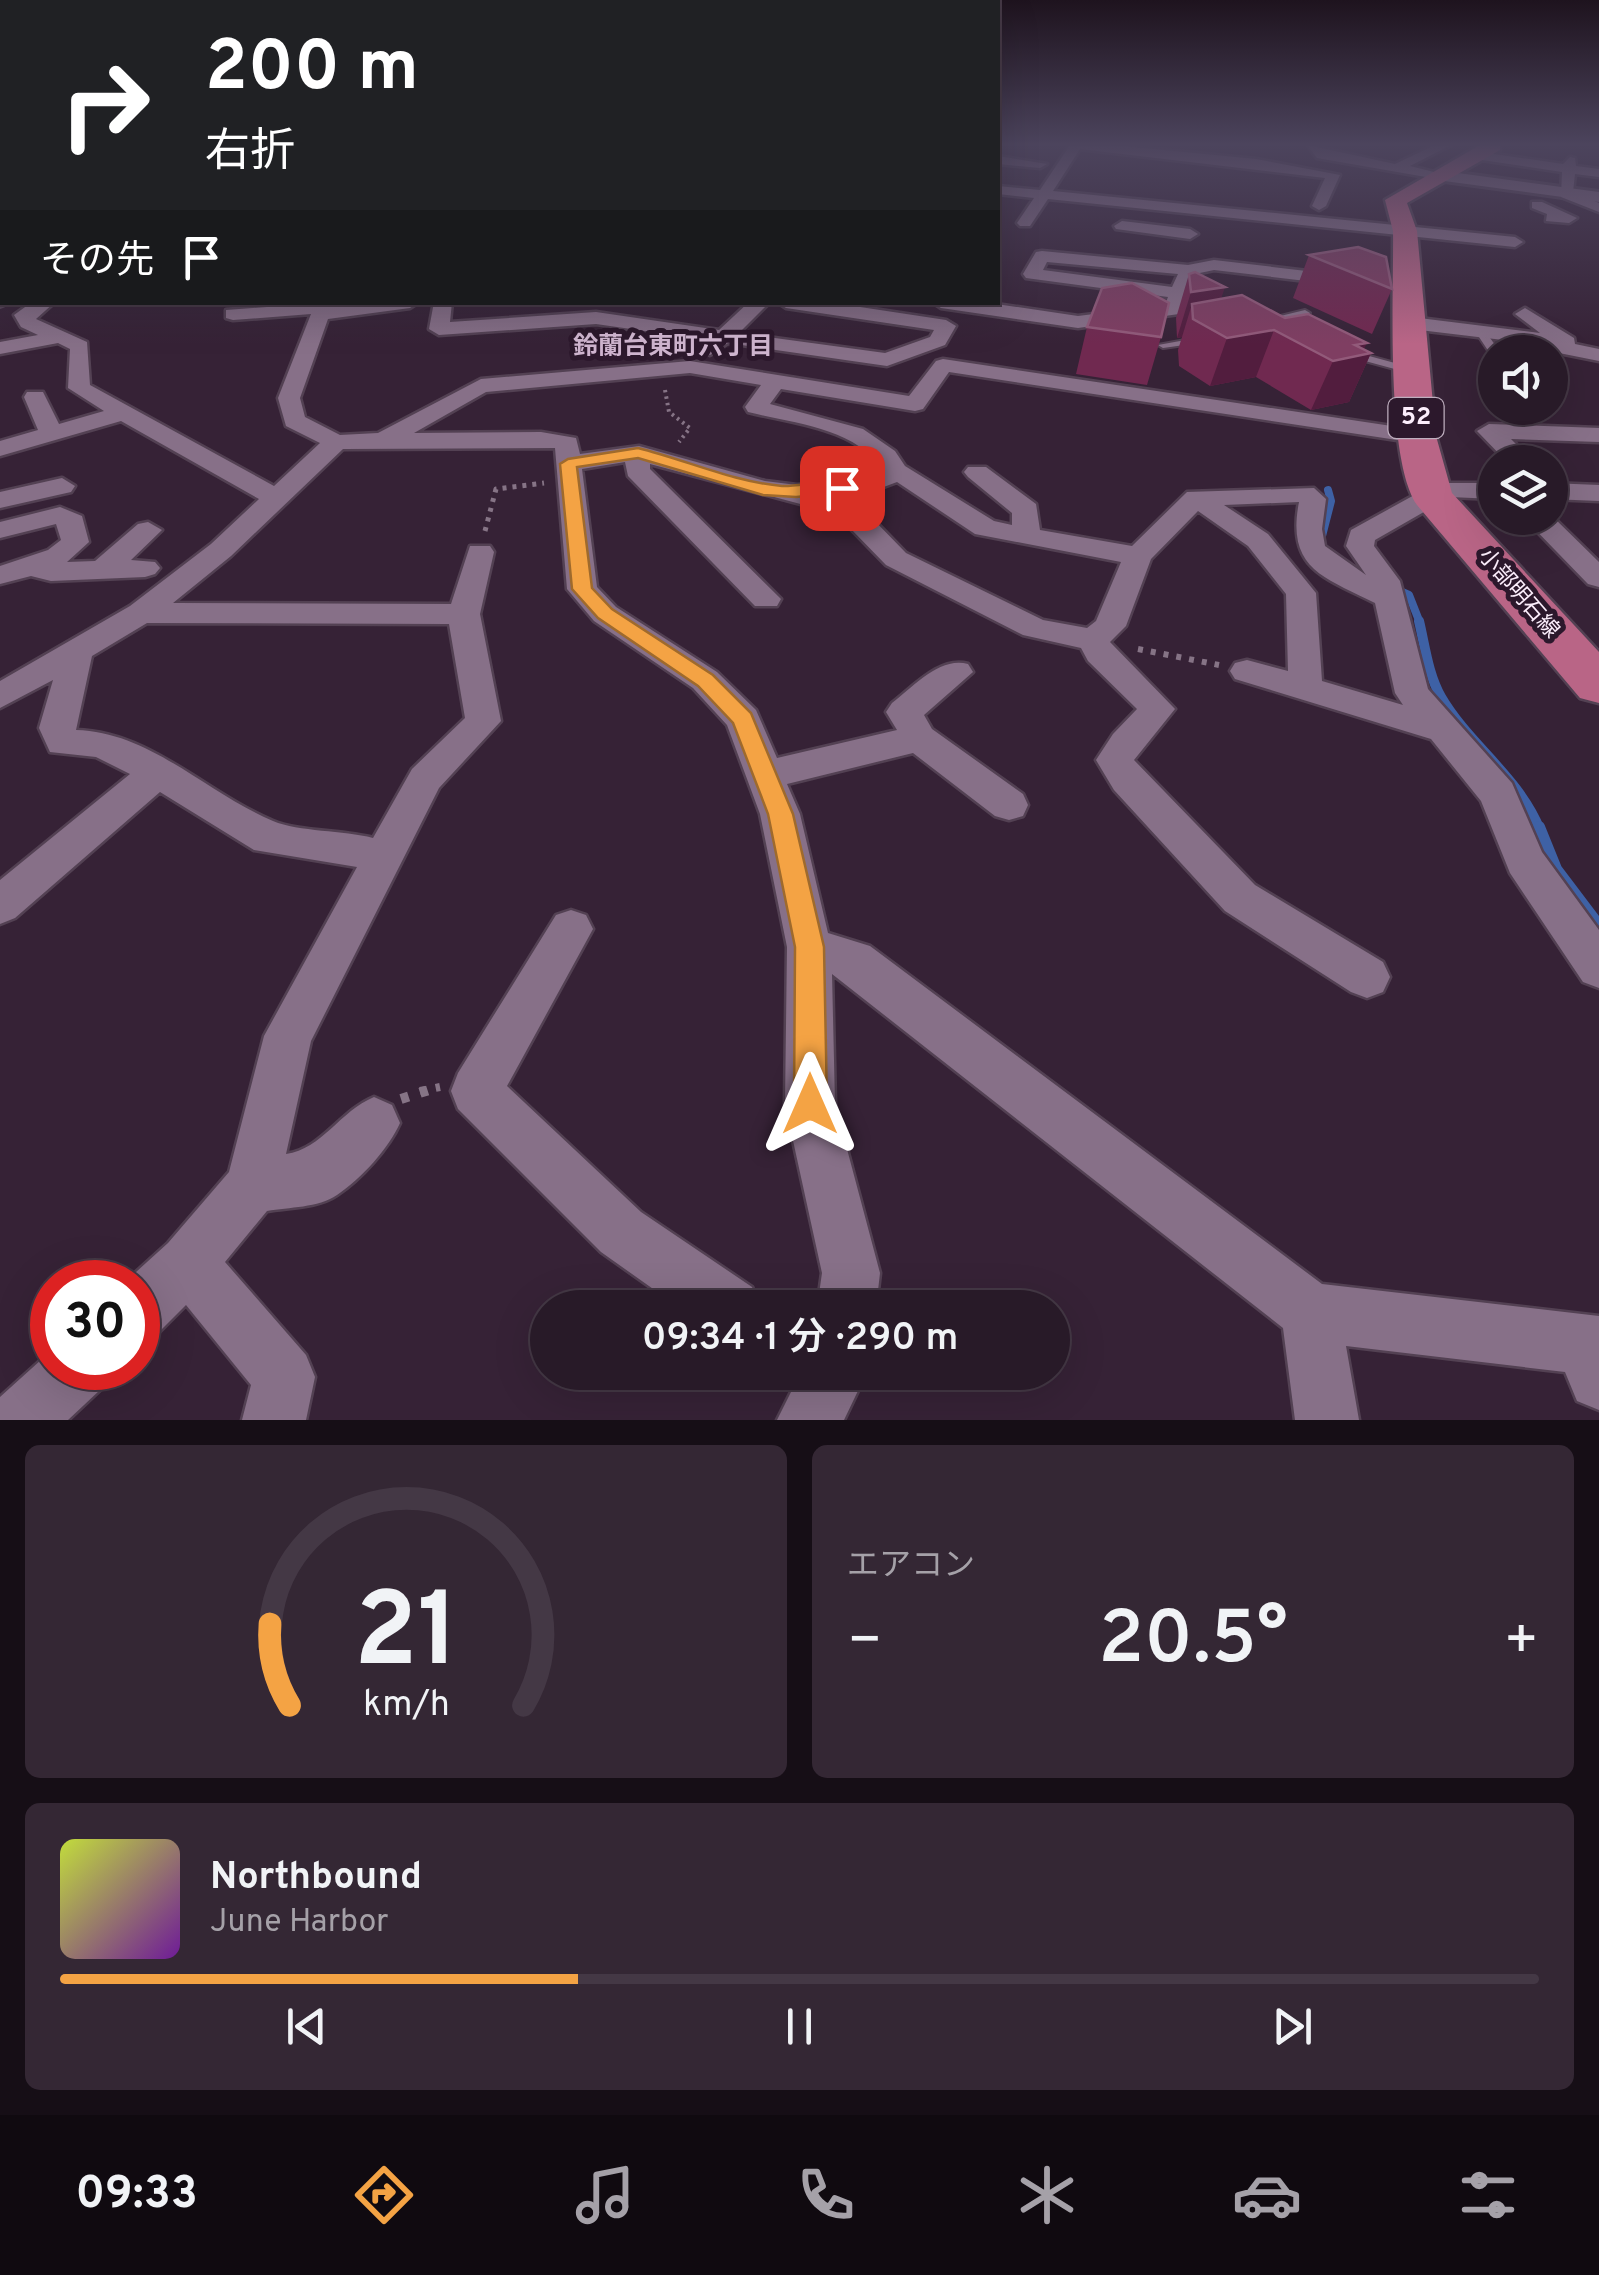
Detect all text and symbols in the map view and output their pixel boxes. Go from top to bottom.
text: 200 m [205,26,419,115]
icon: right [40,40,170,170]
text: 右折 [205,125,295,182]
icon: arrive [174,230,229,285]
text: その先 [40,238,154,287]
district label: 鈴蘭台東町六丁目 [573,332,773,364]
map controls [1478,335,1568,535]
button: sound [1478,335,1568,425]
road number: 52 [1388,398,1444,438]
button: layers [1478,445,1568,535]
pin [800,446,885,531]
icon: arrive [815,461,870,516]
street label: 小部明石線 [1472,544,1564,644]
position arrow [758,1052,862,1156]
speed limit sign: 30 [30,1260,160,1390]
text: 09:34 · 1 分 · 290 m [642,1315,958,1364]
text: エアコン [847,1547,975,1587]
text: 21 [353,1571,459,1703]
text: 20.5° [1098,1595,1288,1690]
text: − [847,1608,882,1678]
text: + [1504,1608,1539,1678]
text: km/h [363,1683,449,1729]
text: Northbound [210,1854,422,1903]
text: June Harbor [210,1903,389,1943]
icon: previous [279,1999,334,2054]
icon: pause [772,1999,827,2054]
icon: next [1265,1999,1320,2054]
icon: directions [349,2160,419,2230]
icon: music [570,2160,640,2230]
icon: phone [791,2160,861,2230]
icon: climate [1012,2160,1082,2230]
icon: car [1232,2160,1302,2230]
icon: filters [1453,2160,1523,2230]
text: 09:33 [75,2167,198,2224]

